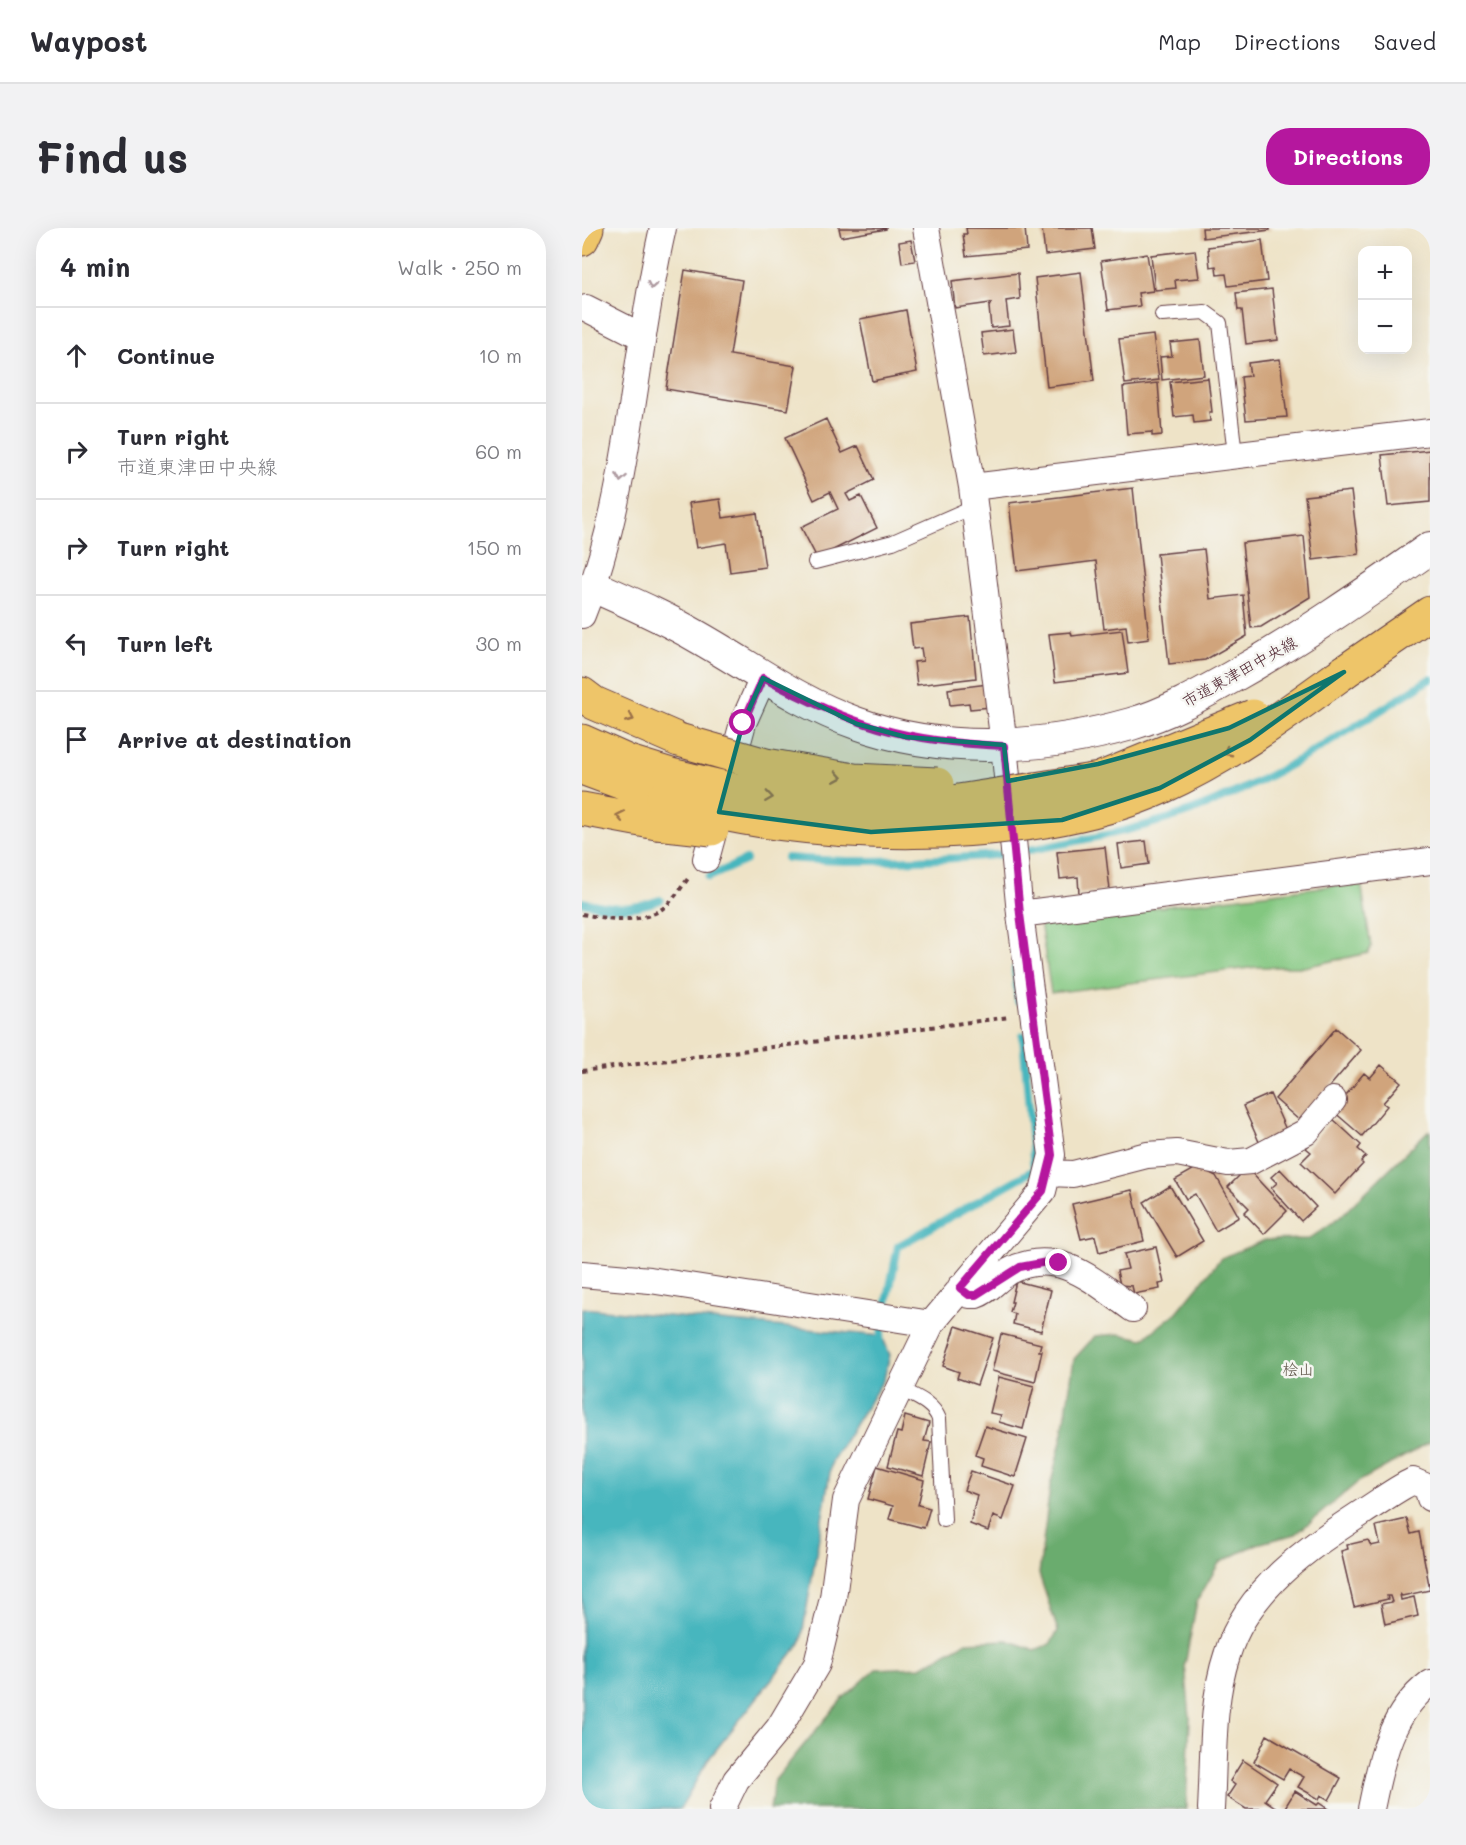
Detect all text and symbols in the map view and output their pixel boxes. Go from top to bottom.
text: Waypost [30,23,147,59]
text: Map [1158,28,1201,55]
text: Directions [1234,28,1341,55]
text: Saved [1374,28,1436,55]
button: Directions [1266,128,1430,185]
text: Find us [36,129,188,184]
map controls [1358,246,1412,354]
button: + [1358,246,1412,300]
text: 4 min [60,250,130,284]
text: Walk · 250 m [397,254,522,280]
one-way arrow [646,280,659,290]
button: − [1358,300,1412,354]
icon: ahead [60,339,93,372]
text: Continue [117,341,215,370]
text: 10 m [478,342,522,368]
text: Turn right [117,422,229,451]
icon: right [60,435,93,468]
text: 60 m [475,438,522,464]
text: 市道東津田中央線 [117,453,277,479]
one-way arrow [615,473,628,483]
icon: right [60,531,93,564]
text: Turn right [117,533,229,562]
text: 150 m [467,534,522,560]
icon: left [60,627,93,660]
text: Turn left [117,629,213,658]
text: 30 m [476,630,522,656]
street label: 市道東津田中央線 [1178,631,1300,711]
route start [729,709,755,735]
one-way arrow [623,711,634,723]
icon: arrive [60,723,93,756]
text: Arrive at destination [117,725,352,754]
one-way arrow [1222,745,1233,757]
one-way arrow [833,770,843,783]
one-way arrow [764,791,773,803]
one-way arrow [615,810,624,822]
route end [1045,1249,1071,1275]
park label: 桧山 [1282,1358,1314,1379]

